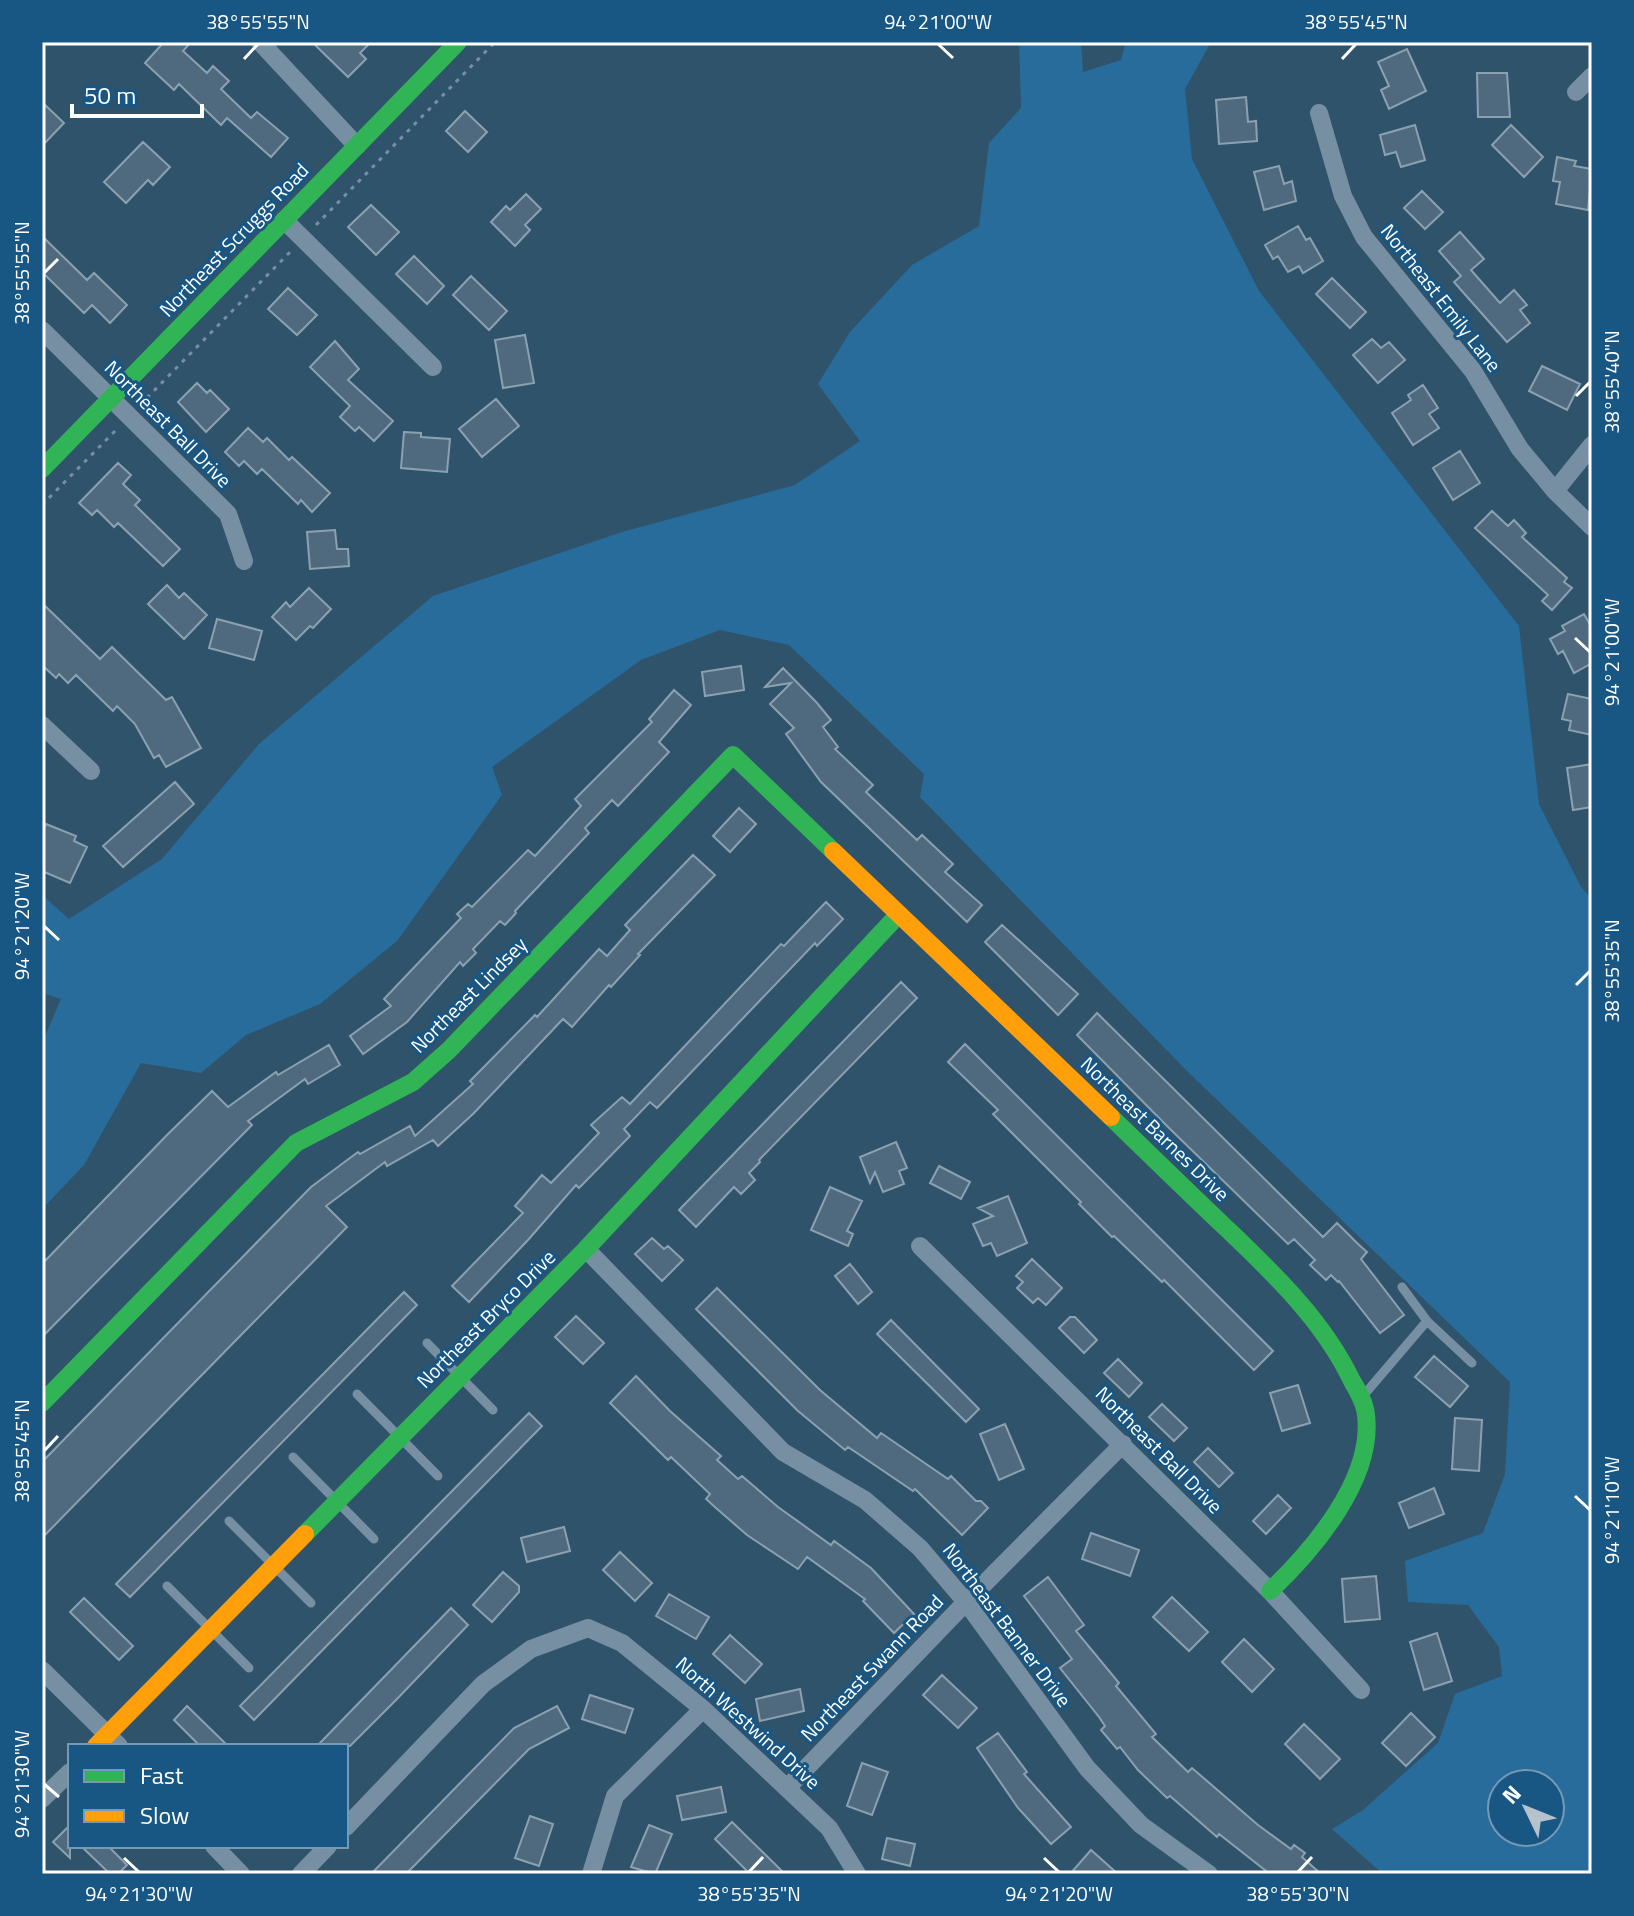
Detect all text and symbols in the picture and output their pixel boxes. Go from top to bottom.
text: 38°55'55"N [206,6,310,37]
text: 94°21'00"W [884,6,992,37]
text: 38°55'45"N [1304,6,1408,37]
scale bar [72,68,202,118]
text: 50 m [84,77,136,113]
street label: Northeast Scruggs Road [152,155,316,324]
street label: Northeast Emily Lane [1374,217,1509,378]
text: 38°55'55"N [6,221,37,325]
text: 38°55'40"N [1596,330,1627,434]
street label: Northeast Ball Drive [98,353,239,494]
text: 94°21'00"W [1596,598,1627,706]
text: 94°21'20"W [6,872,37,980]
text: 38°55'35"N [1596,919,1627,1023]
street label: Northeast Lindsey [403,929,534,1060]
street label: Northeast Barnes Drive [1074,1049,1237,1208]
street label: Northeast Bryco Drive [409,1242,562,1395]
street label: Northeast Ball Drive [1089,1379,1230,1520]
text: 38°55'45"N [6,1399,37,1503]
text: 94°21'10"W [1596,1456,1627,1564]
street label: Northeast Banner Drive [935,1536,1080,1713]
street label: Northeast Swann Road [793,1587,950,1748]
street label: North Westwind Drive [669,1649,828,1796]
text: 94°21'30"W [6,1730,37,1838]
legend [68,1744,348,1848]
text: Fast [140,1757,184,1793]
north arrow [1486,1768,1566,1848]
text: N [1494,1777,1529,1812]
text: Slow [140,1797,189,1833]
text: 94°21'30"W [85,1878,193,1909]
text: 38°55'35"N [697,1878,801,1909]
text: 94°21'20"W [1005,1878,1113,1909]
text: 38°55'30"N [1246,1878,1350,1909]

